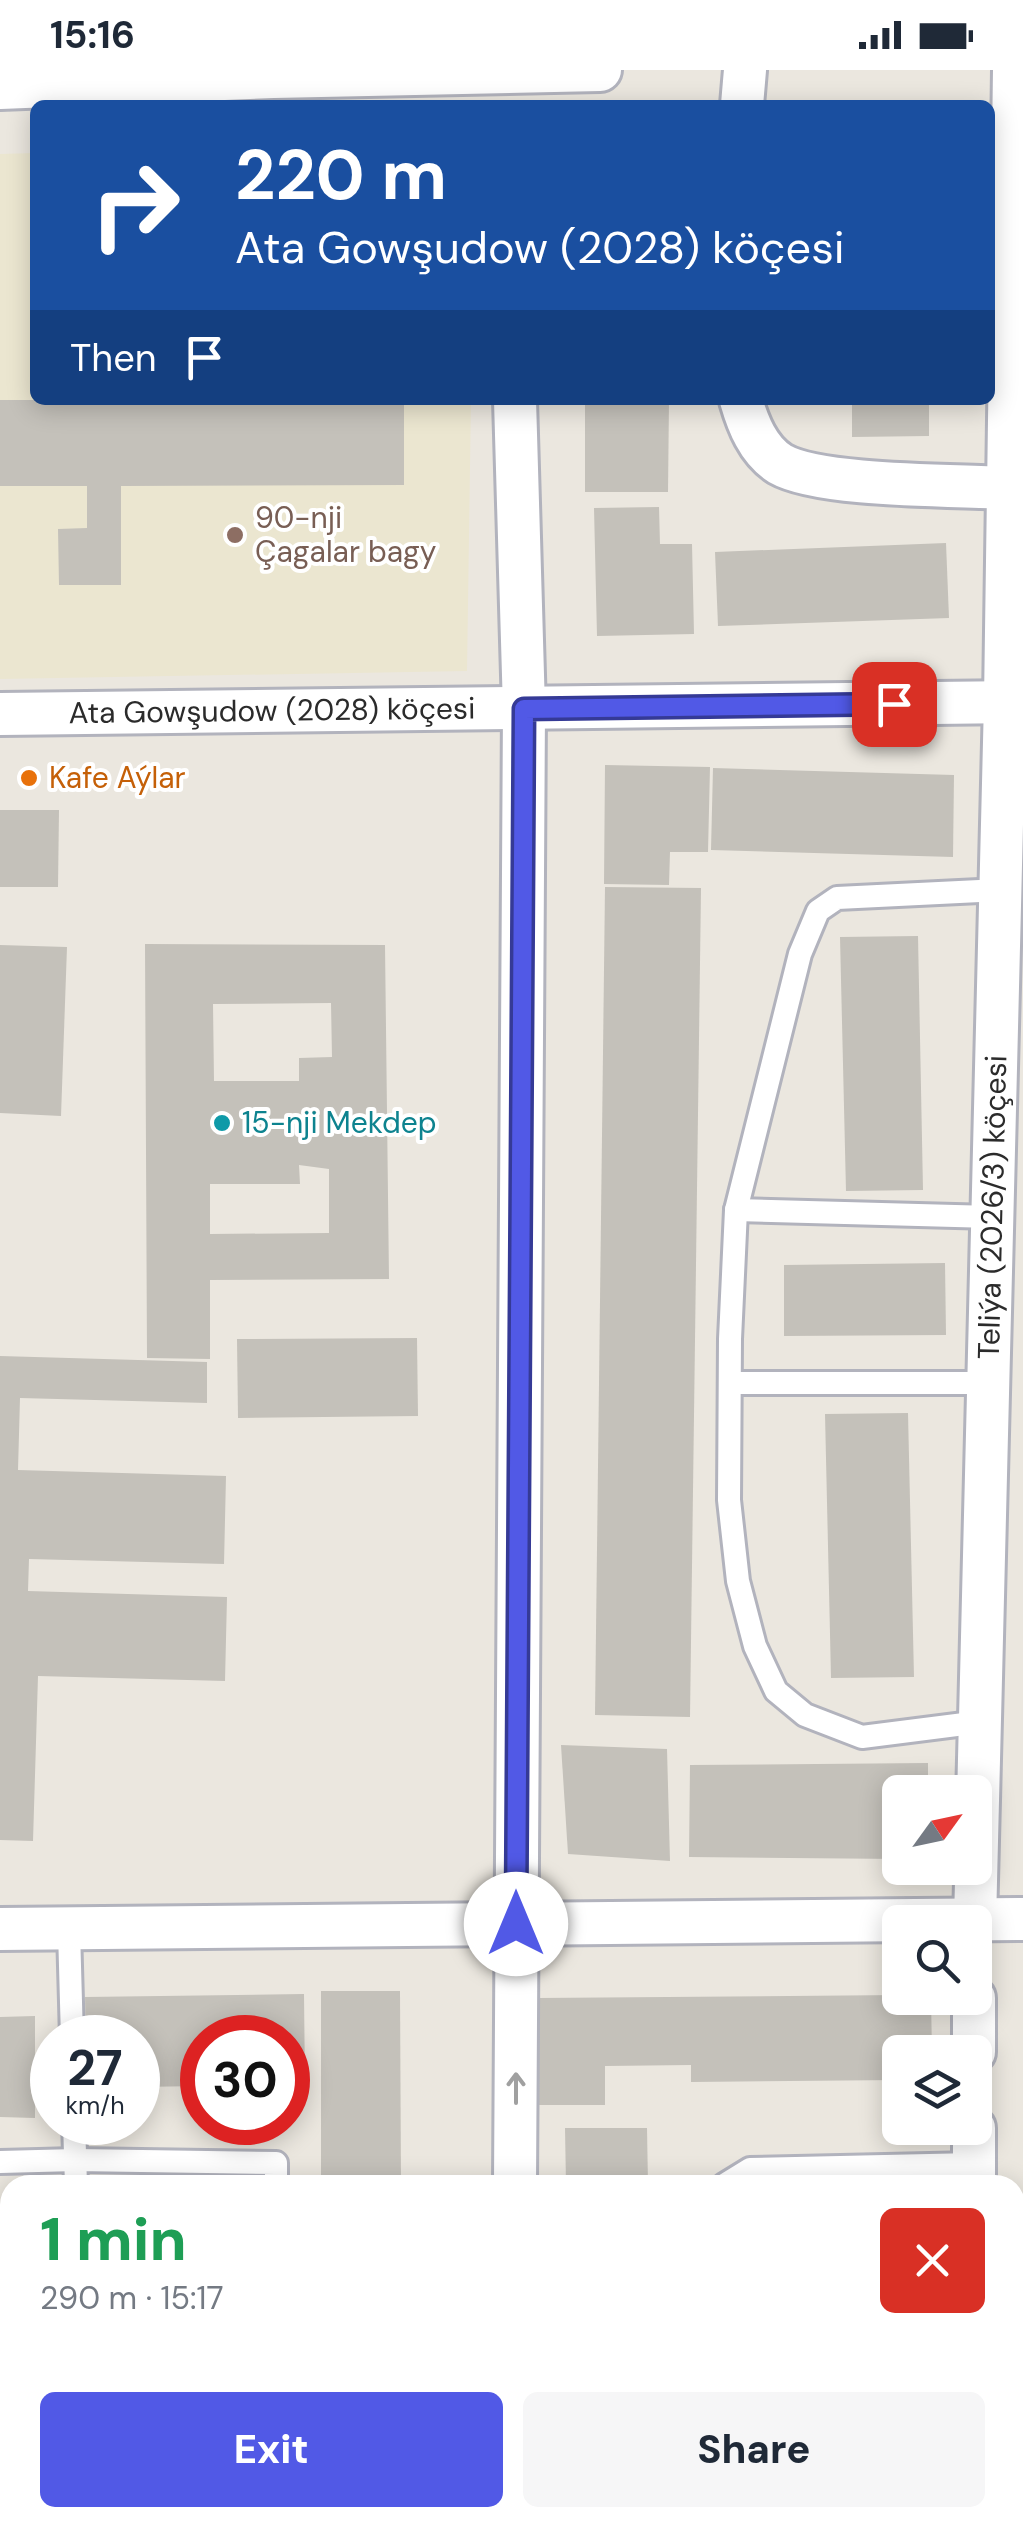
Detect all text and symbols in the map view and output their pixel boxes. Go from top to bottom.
text: 15:16 [50,10,135,60]
text: 220 m [235,130,447,221]
icon: right [70,140,200,270]
text: Ata Gowşudow (2028) köçesi [235,218,845,277]
icon: arrive [177,330,232,385]
text: Then [70,333,157,383]
place label: 90-nji Çagalar bagy [255,498,437,571]
marker: 90-nji Çagalar bagy [224,524,246,546]
pin [852,662,937,747]
icon: arrive [867,677,922,732]
street label: Ata Gowşudow (2028) köçesi [68,688,475,732]
place label: Kafe Aýlar [49,758,186,797]
marker: Kafe Aýlar [18,767,40,789]
street label: Teliýa (2026/3) köçesi [969,1055,1015,1360]
place label: 15-nji Mekdep [242,1103,437,1142]
marker: 15-nji Mekdep [211,1112,233,1134]
north arrow [882,1775,992,1885]
map controls [882,1775,992,2145]
position arrow [464,1872,568,1976]
button: search [882,1905,992,2015]
speed limit sign: 30 [180,2015,310,2145]
text: 27 [67,2035,123,2101]
button: layers [882,2035,992,2145]
one-way arrow [506,2072,526,2104]
text: km/h [65,2089,125,2122]
text: 1 min [40,2200,187,2279]
button: close [880,2208,985,2313]
text: 290 m · 15:17 [40,2277,224,2319]
button: Exit [40,2392,503,2507]
button: Share [523,2392,985,2507]

